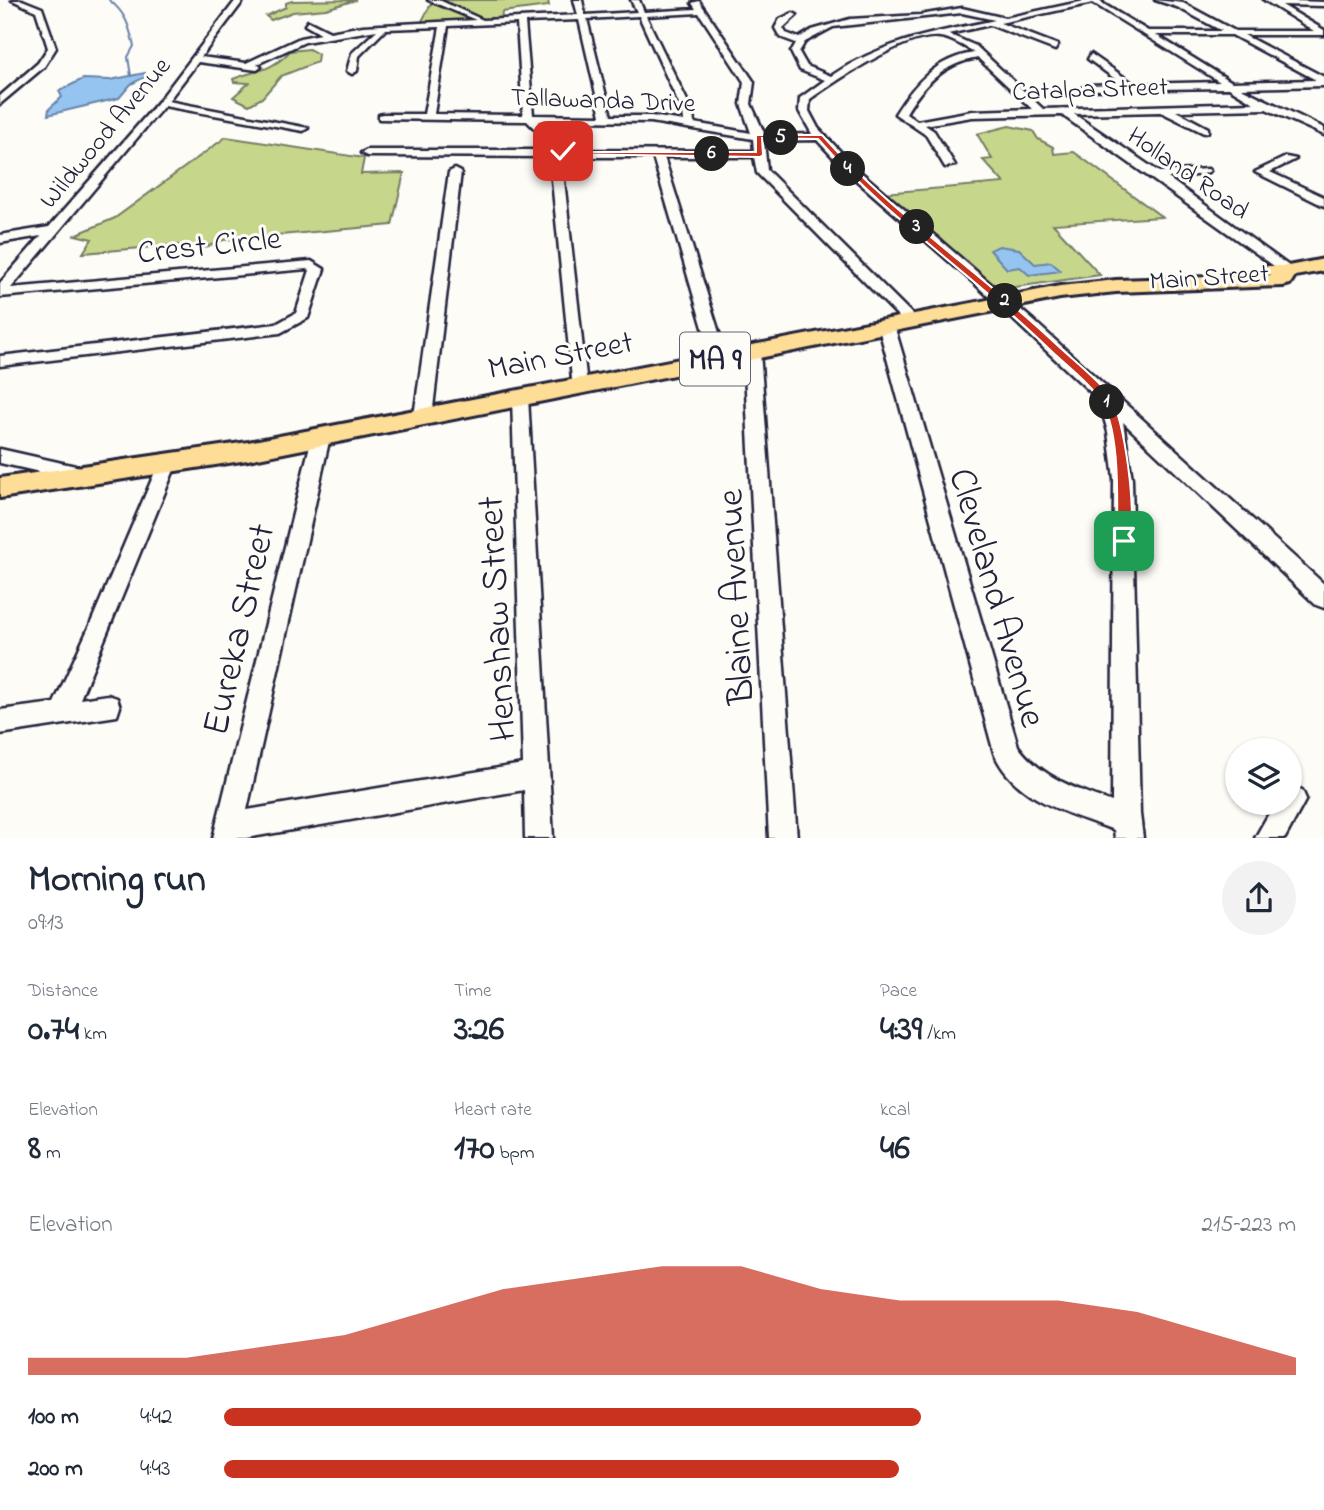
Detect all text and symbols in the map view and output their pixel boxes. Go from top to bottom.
street label: Wildwood Avenue [31,50,181,218]
street label: Catalpa Street [1012,69,1169,113]
street label: Tallawanda Drive [510,80,696,124]
street label: Holland Road [1119,118,1256,231]
pin: 5 [764,120,798,156]
pin [533,121,593,181]
text: 5 [775,124,786,151]
icon: check [544,132,582,170]
pin: 6 [694,136,730,172]
text: 6 [707,140,716,167]
pin: 4 [830,152,866,186]
text: 4 [844,155,851,182]
pin: 3 [900,210,934,244]
text: 3 [913,213,920,240]
street label: Crest Circle [135,217,284,278]
street label: Main Street [1148,256,1270,302]
pin: 2 [988,284,1023,318]
text: 2 [1000,287,1009,314]
street label: Main Street [484,320,637,395]
road number: MA 9 [680,332,750,386]
pin: 1 [1090,384,1124,420]
text: 1 [1103,388,1110,415]
street label: Cleveland Avenue [931,462,1059,735]
street label: Blaine Avenue [704,487,772,707]
street label: Henshaw Street [465,494,533,743]
pin [1094,511,1154,571]
street label: Eureka Street [189,518,293,741]
icon: arrive [1105,522,1143,560]
map controls [1225,738,1302,815]
button: layers [1225,738,1302,815]
text: Morning run [28,853,206,909]
button: share [1222,861,1296,935]
text: 09:13 [28,907,64,940]
text: Distance [28,978,98,1005]
text: Time [454,978,492,1005]
text: Pace [880,978,917,1005]
text: 0.74 [28,1005,79,1056]
text: 3:26 [454,1005,504,1056]
text: 4:39 [880,1005,922,1056]
text: km [79,1021,107,1048]
text: /km [922,1021,956,1048]
text: Elevation [28,1097,98,1124]
text: Heart rate [454,1097,532,1124]
text: kcal [880,1097,910,1124]
text: 8 [28,1124,41,1175]
text: 170 [454,1124,495,1175]
text: 46 [880,1124,910,1175]
text: m [41,1140,61,1167]
text: bpm [495,1140,535,1167]
text: Elevation [28,1209,113,1242]
text: 215–223 m [1202,1209,1296,1242]
text: 100 m [28,1401,79,1434]
text: 4:42 [140,1401,172,1434]
text: 200 m [28,1453,83,1486]
text: 4:43 [140,1453,170,1486]

